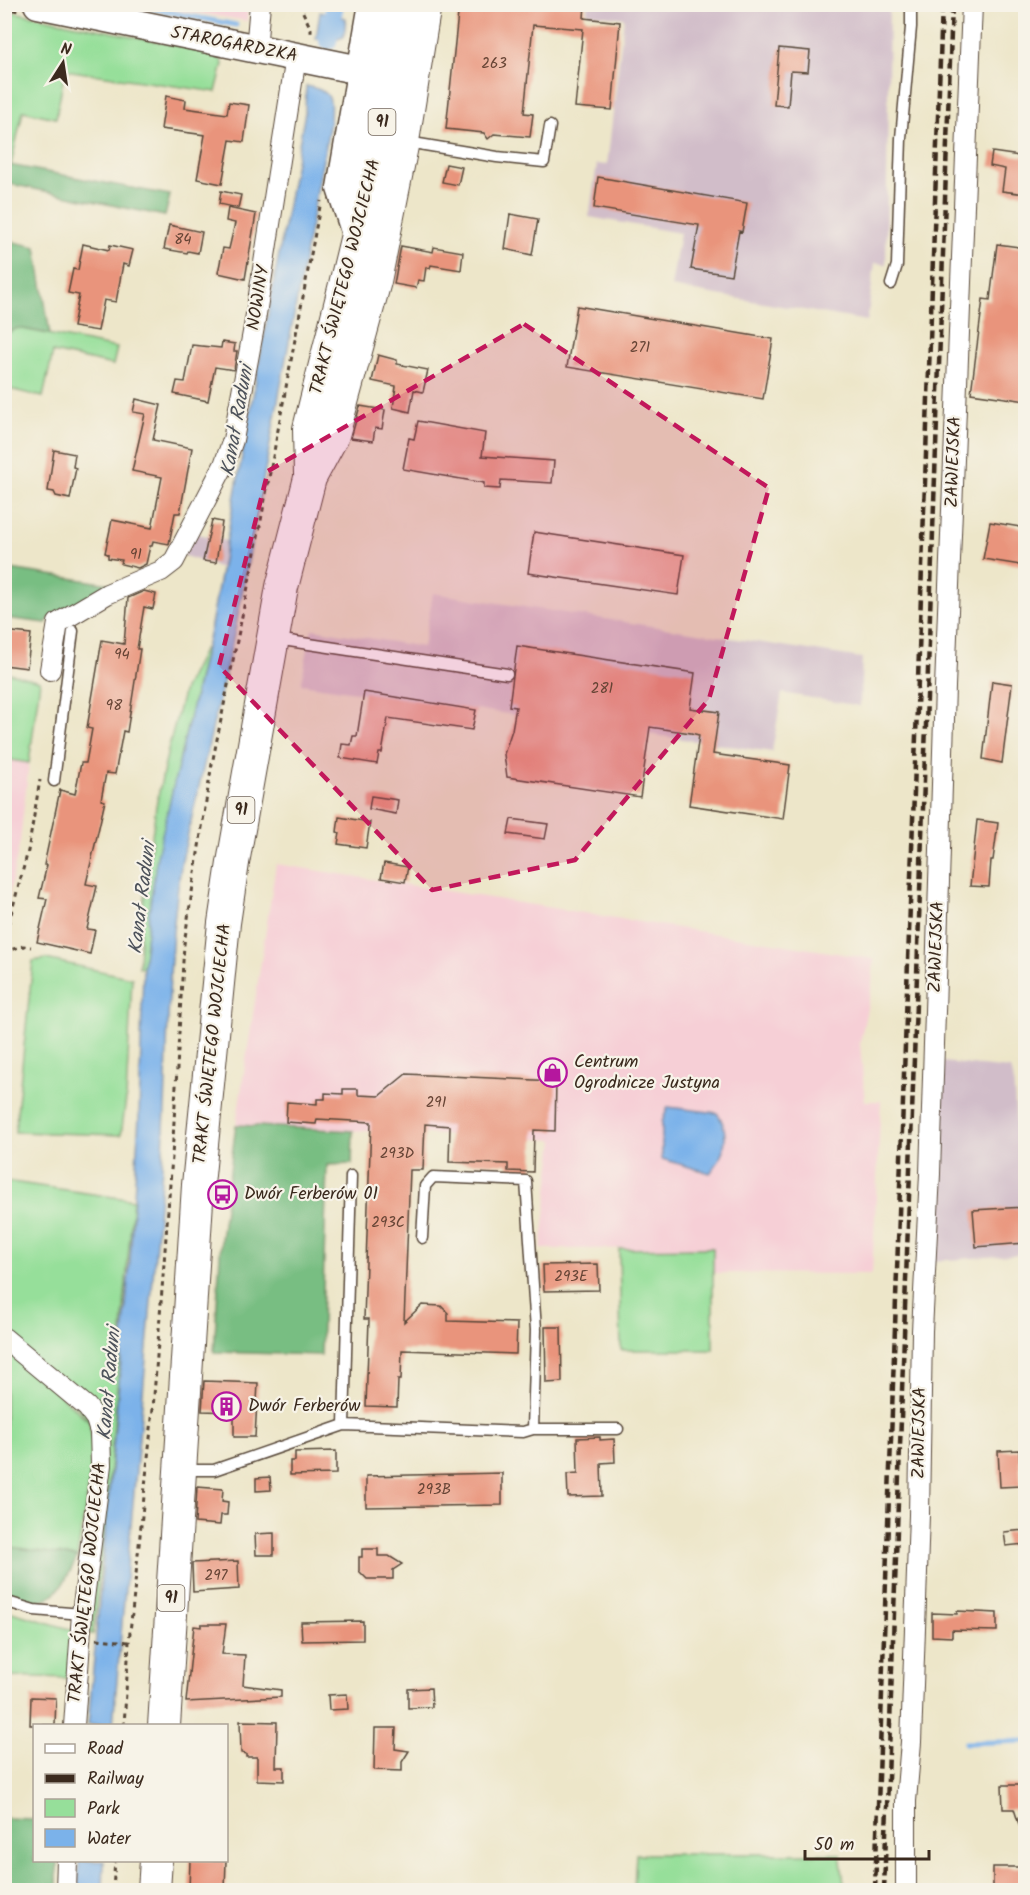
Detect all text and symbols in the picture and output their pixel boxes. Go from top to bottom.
street label: STAROGARDZKA [168,19,300,72]
north arrow [33,33,93,93]
text: N [58,37,73,63]
house number: 263 [481,52,507,76]
road number: 91 [368,109,395,135]
street label: TRAKT ŚWIĘTEGO WOJCIECHA [303,156,389,398]
house number: 84 [174,228,192,252]
street label: NOWINY [240,263,279,333]
house number: 271 [630,336,650,360]
water label: Kanał Raduni [212,359,264,479]
street label: ZAWIEJSKA [938,416,970,508]
house number: 91 [130,543,142,567]
house number: 94 [114,643,130,667]
house number: 281 [591,677,614,701]
house number: 98 [106,694,123,718]
road number: 91 [228,797,254,823]
water label: Kanał Raduni [120,836,166,956]
street label: ZAWIEJSKA [921,901,953,993]
street label: TRAKT ŚWIĘTEGO WOJCIECHA [186,922,240,1166]
place label: Centrum Ogrodnicze Justyna [574,1048,720,1098]
shop icon: Centrum Ogrodnicze Justyna [537,1056,569,1088]
house number: 291 [426,1091,447,1115]
house number: 293D [380,1142,414,1166]
bus stop icon: Dwór Ferberów 01 [207,1178,239,1210]
place label: Dwór Ferberów 01 [244,1180,378,1209]
house number: 293C [371,1211,405,1235]
house number: 293E [554,1265,589,1289]
water label: Kanał Raduni [89,1322,131,1441]
street label: ZAWIEJSKA [905,1387,935,1479]
building icon: Dwór Ferberów [211,1390,243,1422]
place label: Dwór Ferberów [248,1392,361,1421]
street label: TRAKT ŚWIĘTEGO WOJCIECHA [61,1461,115,1705]
house number: 293B [417,1478,451,1502]
house number: 297 [205,1564,229,1588]
road number: 91 [158,1585,184,1611]
legend [33,1724,228,1862]
text: Road [87,1735,124,1764]
text: Railway [87,1765,144,1794]
text: Park [87,1795,120,1824]
scale bar [805,1823,930,1861]
text: Water [87,1825,132,1854]
text: 50 m [814,1831,854,1860]

